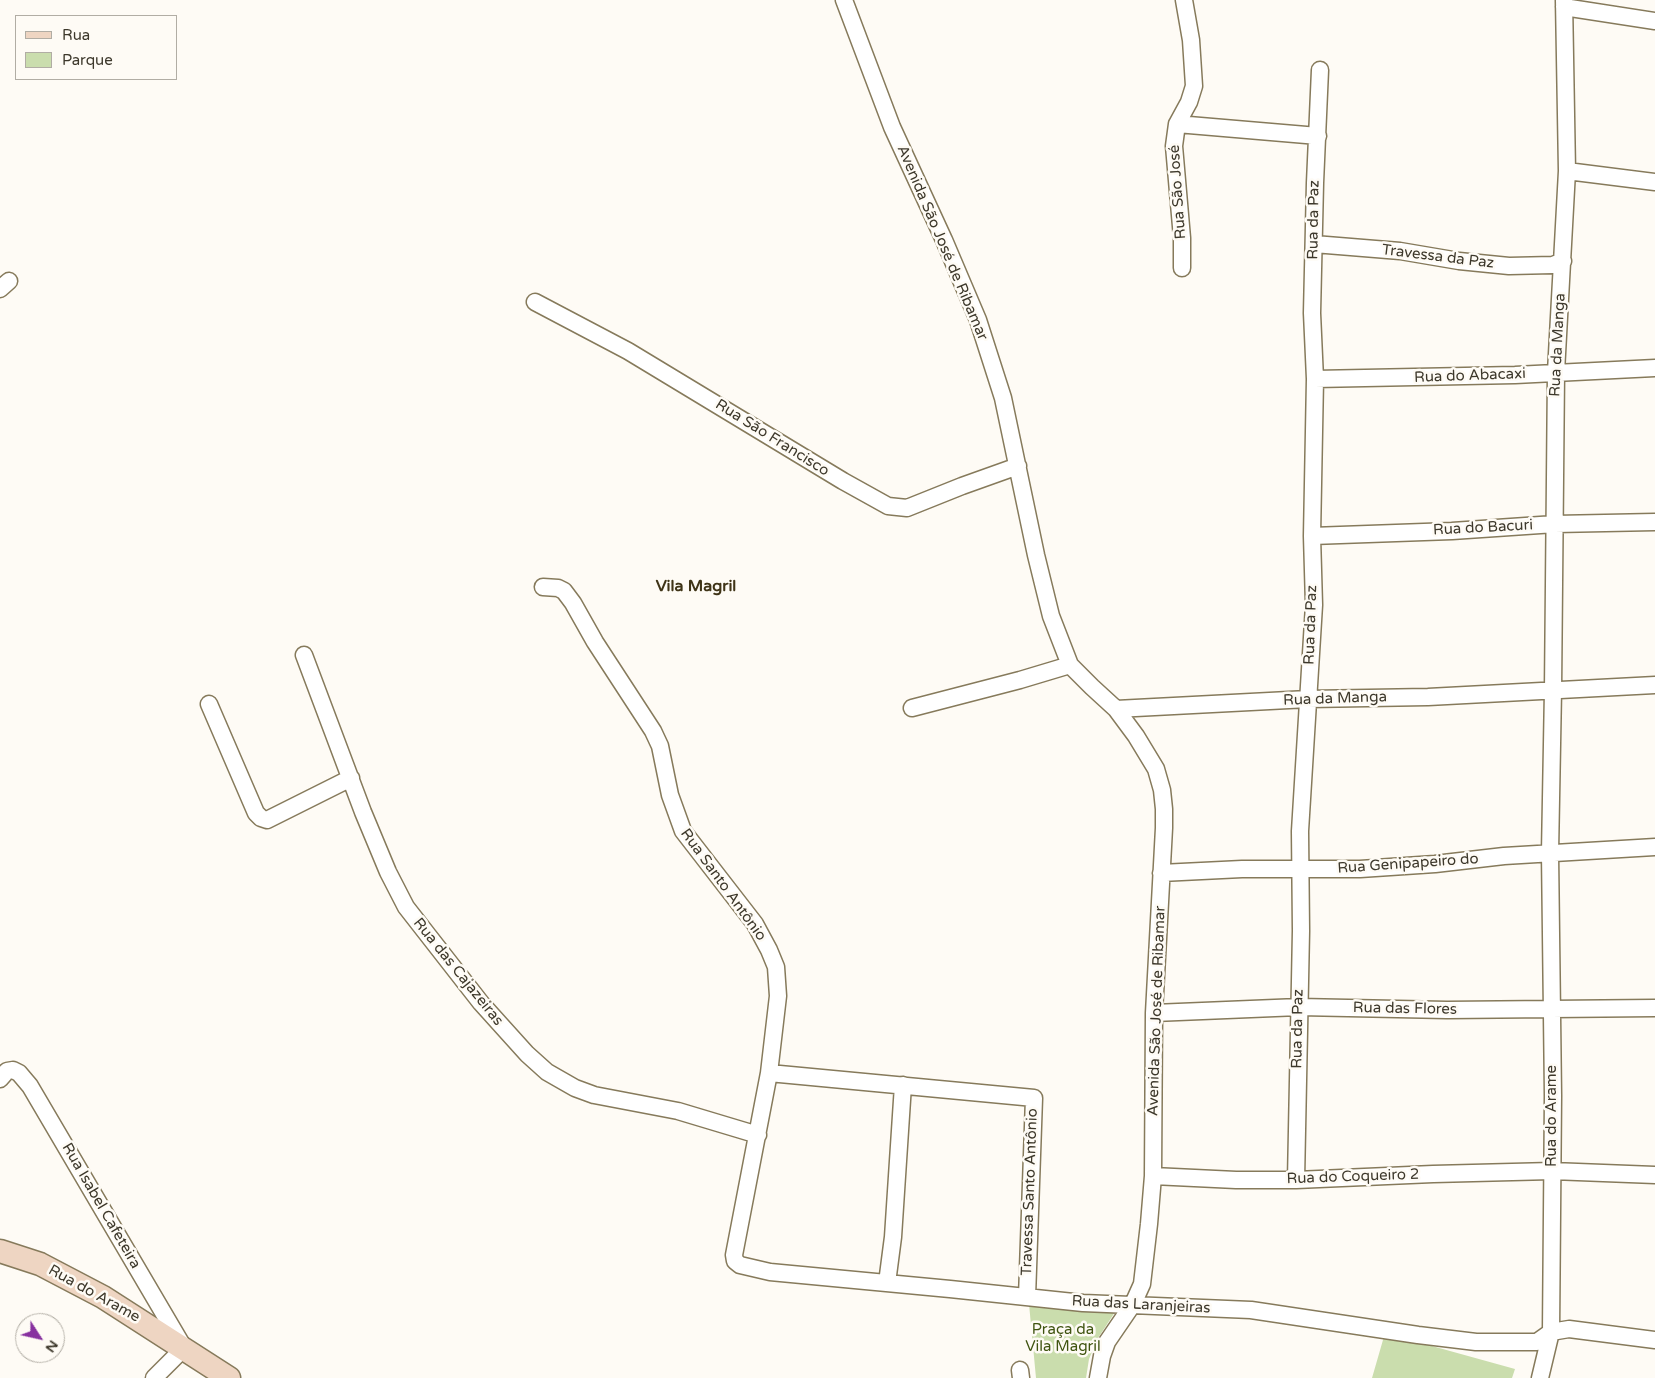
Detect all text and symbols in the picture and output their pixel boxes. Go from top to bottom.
legend [15,15,178,80]
text: Rua [62,26,90,44]
text: Parque [62,51,113,69]
street label: Avenida São José de Ribamar [893,143,991,343]
street label: Rua São José [1166,144,1190,240]
street label: Rua da Paz [1304,180,1324,260]
street label: Travessa da Paz [1381,241,1495,273]
street label: Rua da Manga [1546,293,1570,397]
street label: Rua do Abacaxi [1414,365,1526,387]
street label: Rua São Francisco [712,396,832,480]
street label: Rua do Bacuri [1433,516,1533,540]
district label: Vila Magril [656,577,736,597]
street label: Rua da Paz [1301,585,1321,665]
street label: Rua da Manga [1283,688,1387,710]
street label: Rua Santo Antônio [676,825,770,945]
street label: Rua Genipapeiro do [1337,850,1479,878]
street label: Avenida São José de Ribamar [1144,906,1170,1116]
street label: Rua das Cajazeiras [409,915,507,1029]
street label: Rua da Paz [1288,989,1308,1069]
street label: Rua das Flores [1353,999,1457,1019]
street label: Rua do Arame [1543,1065,1561,1167]
street label: Travessa Santo Antônio [1018,1108,1042,1276]
street label: Rua Isabel Cafeteira [58,1140,144,1272]
street label: Rua do Coqueiro 2 [1286,1166,1420,1188]
street label: Rua do Arame [45,1261,143,1327]
street label: Rua das Laranjeiras [1071,1292,1211,1318]
north arrow [15,1313,65,1363]
park label: Praça da Vila Magril [1025,1321,1101,1356]
text: N [42,1337,62,1356]

